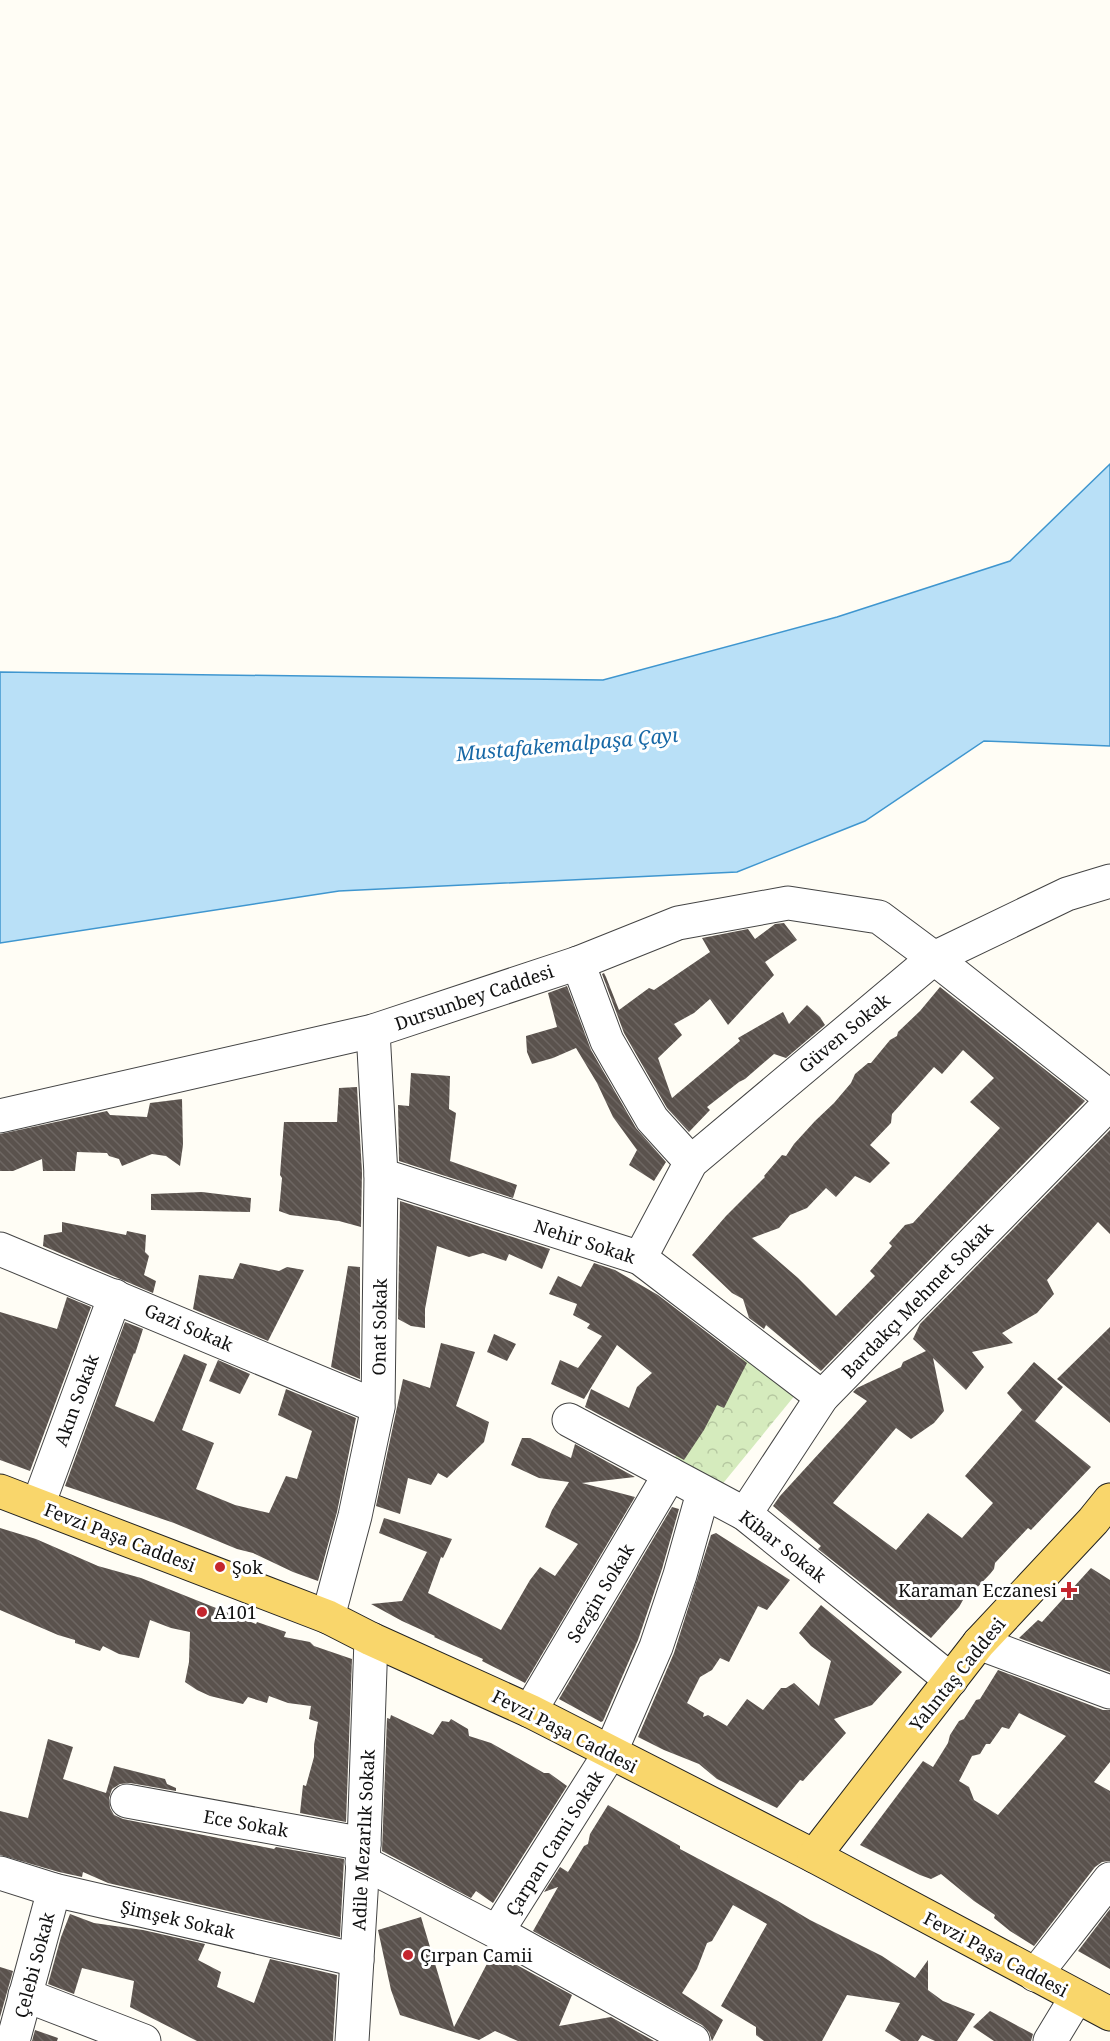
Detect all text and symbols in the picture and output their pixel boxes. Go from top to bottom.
water label: Mustafakemalpaşa Çayı [454,721,679,767]
street label: Dursunbey Caddesi [391,958,557,1035]
street label: Güven Sokak [793,988,895,1078]
street label: Nehir Sokak [531,1213,639,1269]
street label: Bardakçı Mehmet Sokak [836,1217,998,1383]
street label: Onat Sokak [366,1278,392,1376]
street label: Gazi Sokak [141,1298,237,1357]
street label: Akın Sokak [48,1350,104,1450]
street label: Fevzi Paşa Caddesi [41,1497,199,1577]
street label: Kibar Sokak [735,1505,832,1588]
street label: Sezgin Sokak [561,1539,639,1647]
place label: Şok [232,1555,263,1579]
marker: Şok [213,1560,227,1574]
place label: Karaman Eczanesi [898,1578,1057,1602]
marker: Karaman Eczanesi [1062,1583,1076,1597]
place label: A101 [214,1600,257,1624]
marker: A101 [195,1605,209,1619]
street label: Yalıntaş Caddesi [903,1612,1010,1736]
street label: Fevzi Paşa Caddesi [488,1684,642,1778]
street label: Adile Mezarlık Sokak [346,1748,380,1931]
street label: Çarpan Cami Sokak [500,1765,609,1920]
street label: Ece Sokak [202,1804,291,1842]
street label: Şimşek Sokak [118,1894,238,1944]
street label: Fevzi Paşa Caddesi [920,1906,1073,2002]
street label: Çelebi Sokak [8,1909,60,2021]
place label: Çırpan Camii [420,1943,533,1967]
marker: Çırpan Camii [401,1948,415,1962]

